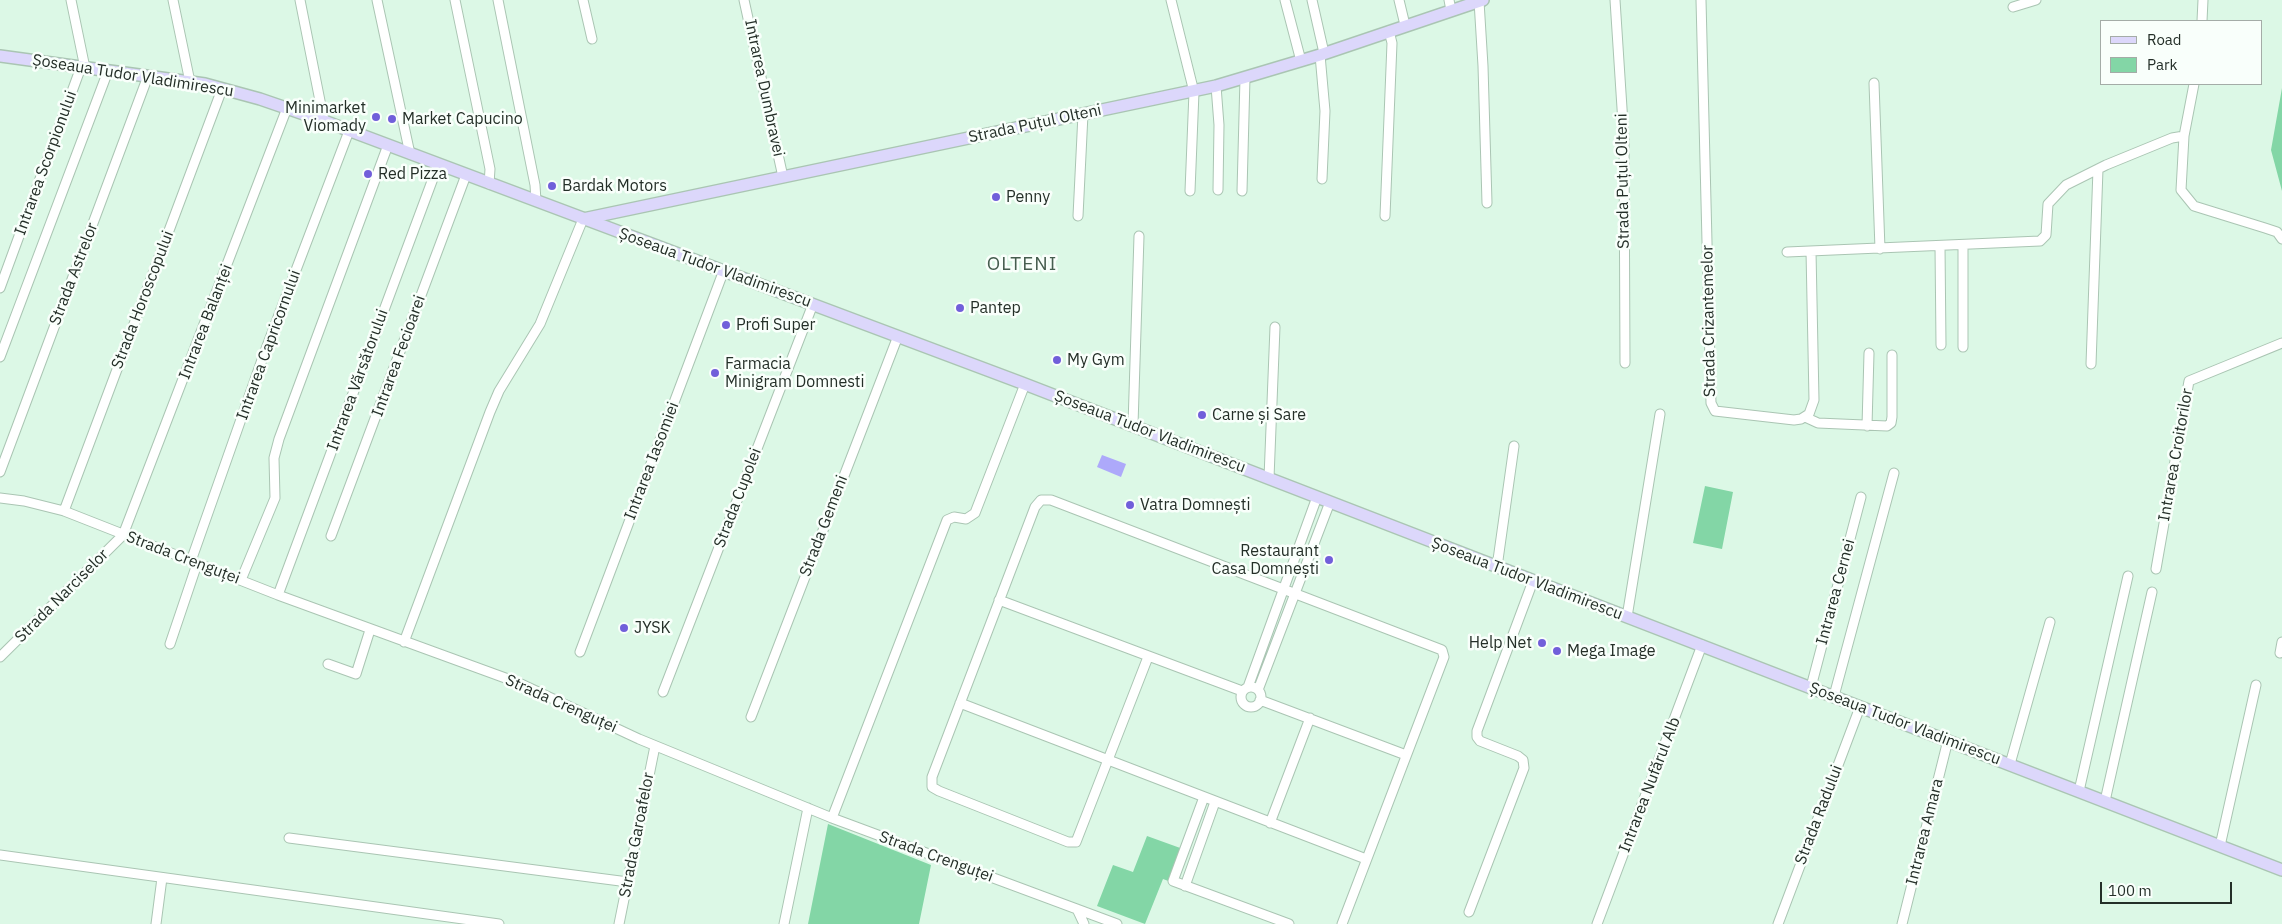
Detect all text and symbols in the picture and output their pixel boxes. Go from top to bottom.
street label: Intrarea Dumbravei [740,17,788,159]
legend [2100,20,2262,85]
text: Road [2147,30,2182,49]
street label: Șoseaua Tudor Vladimirescu [31,51,235,101]
text: Park [2147,55,2177,74]
street label: Intrarea Scorpionului [11,88,81,238]
place label: Minimarket Viomady [285,98,366,136]
street label: Strada Puțul Olteni [967,101,1103,147]
place label: Market Capucino [402,109,523,129]
marker: Minimarket Viomady [370,111,382,123]
marker: Market Capucino [386,113,398,125]
street label: Strada Puțul Olteni [1612,113,1634,249]
place label: Red Pizza [378,164,447,184]
marker: Red Pizza [362,168,374,180]
place label: Bardak Motors [562,176,667,196]
marker: Bardak Motors [546,180,558,192]
place label: Penny [1006,187,1050,207]
marker: Penny [990,191,1002,203]
street label: Strada Astrelor [46,220,102,328]
street label: Șoseaua Tudor Vladimirescu [616,224,814,312]
street label: Strada Horoscopului [108,228,178,372]
street label: Strada Crizantemelor [1698,245,1720,397]
district label: OLTENI [986,254,1058,276]
street label: Intrarea Balanței [175,262,237,382]
street label: Intrarea Capricornului [233,267,305,423]
street label: Intrarea Fecioarei [368,293,430,419]
place label: Pantep [970,298,1021,318]
marker: Pantep [954,302,966,314]
street label: Intrarea Vărsătorului [323,307,393,453]
place label: Profi Super [736,315,815,335]
marker: Profi Super [720,319,732,331]
place label: My Gym [1067,350,1125,370]
place label: Farmacia Minigram Domnesti [725,354,864,392]
marker: My Gym [1051,354,1063,366]
marker: Farmacia Minigram Domnesti [709,367,721,379]
street label: Șoseaua Tudor Vladimirescu [1052,387,1248,477]
street label: Intrarea Croitorilor [2155,387,2197,523]
street label: Intrarea Iasomiei [621,399,683,523]
place label: Carne și Sare [1212,405,1306,425]
marker: Carne și Sare [1196,409,1208,421]
street label: Strada Cupolei [710,445,766,551]
street label: Strada Gemeni [796,473,852,579]
place label: Vatra Domnești [1140,495,1250,515]
marker: Vatra Domnești [1124,499,1136,511]
street label: Strada Crenguței [123,527,243,589]
street label: Șoseaua Tudor Vladimirescu [1429,534,1625,624]
street label: Intrarea Cernei [1813,537,1859,647]
place label: Restaurant Casa Domnești [1212,541,1319,579]
street label: Strada Narciselor [11,545,113,647]
marker: Restaurant Casa Domnești [1323,554,1335,566]
place label: JYSK [634,618,671,638]
marker: JYSK [618,622,630,634]
place label: Help Net [1469,633,1532,653]
marker: Help Net [1536,637,1548,649]
place label: Mega Image [1567,641,1656,661]
marker: Mega Image [1551,645,1563,657]
street label: Strada Crenguței [502,671,620,737]
street label: Șoseaua Tudor Vladimirescu [1807,679,2003,769]
street label: Intrarea Nufărul Alb [1615,715,1685,855]
street label: Strada Radului [1791,762,1847,868]
street label: Strada Garoafelor [615,771,659,899]
street label: Intrarea Amara [1902,777,1948,887]
street label: Strada Crenguței [876,827,996,887]
scale bar [2102,872,2234,904]
text: 100 m [2108,881,2152,900]

